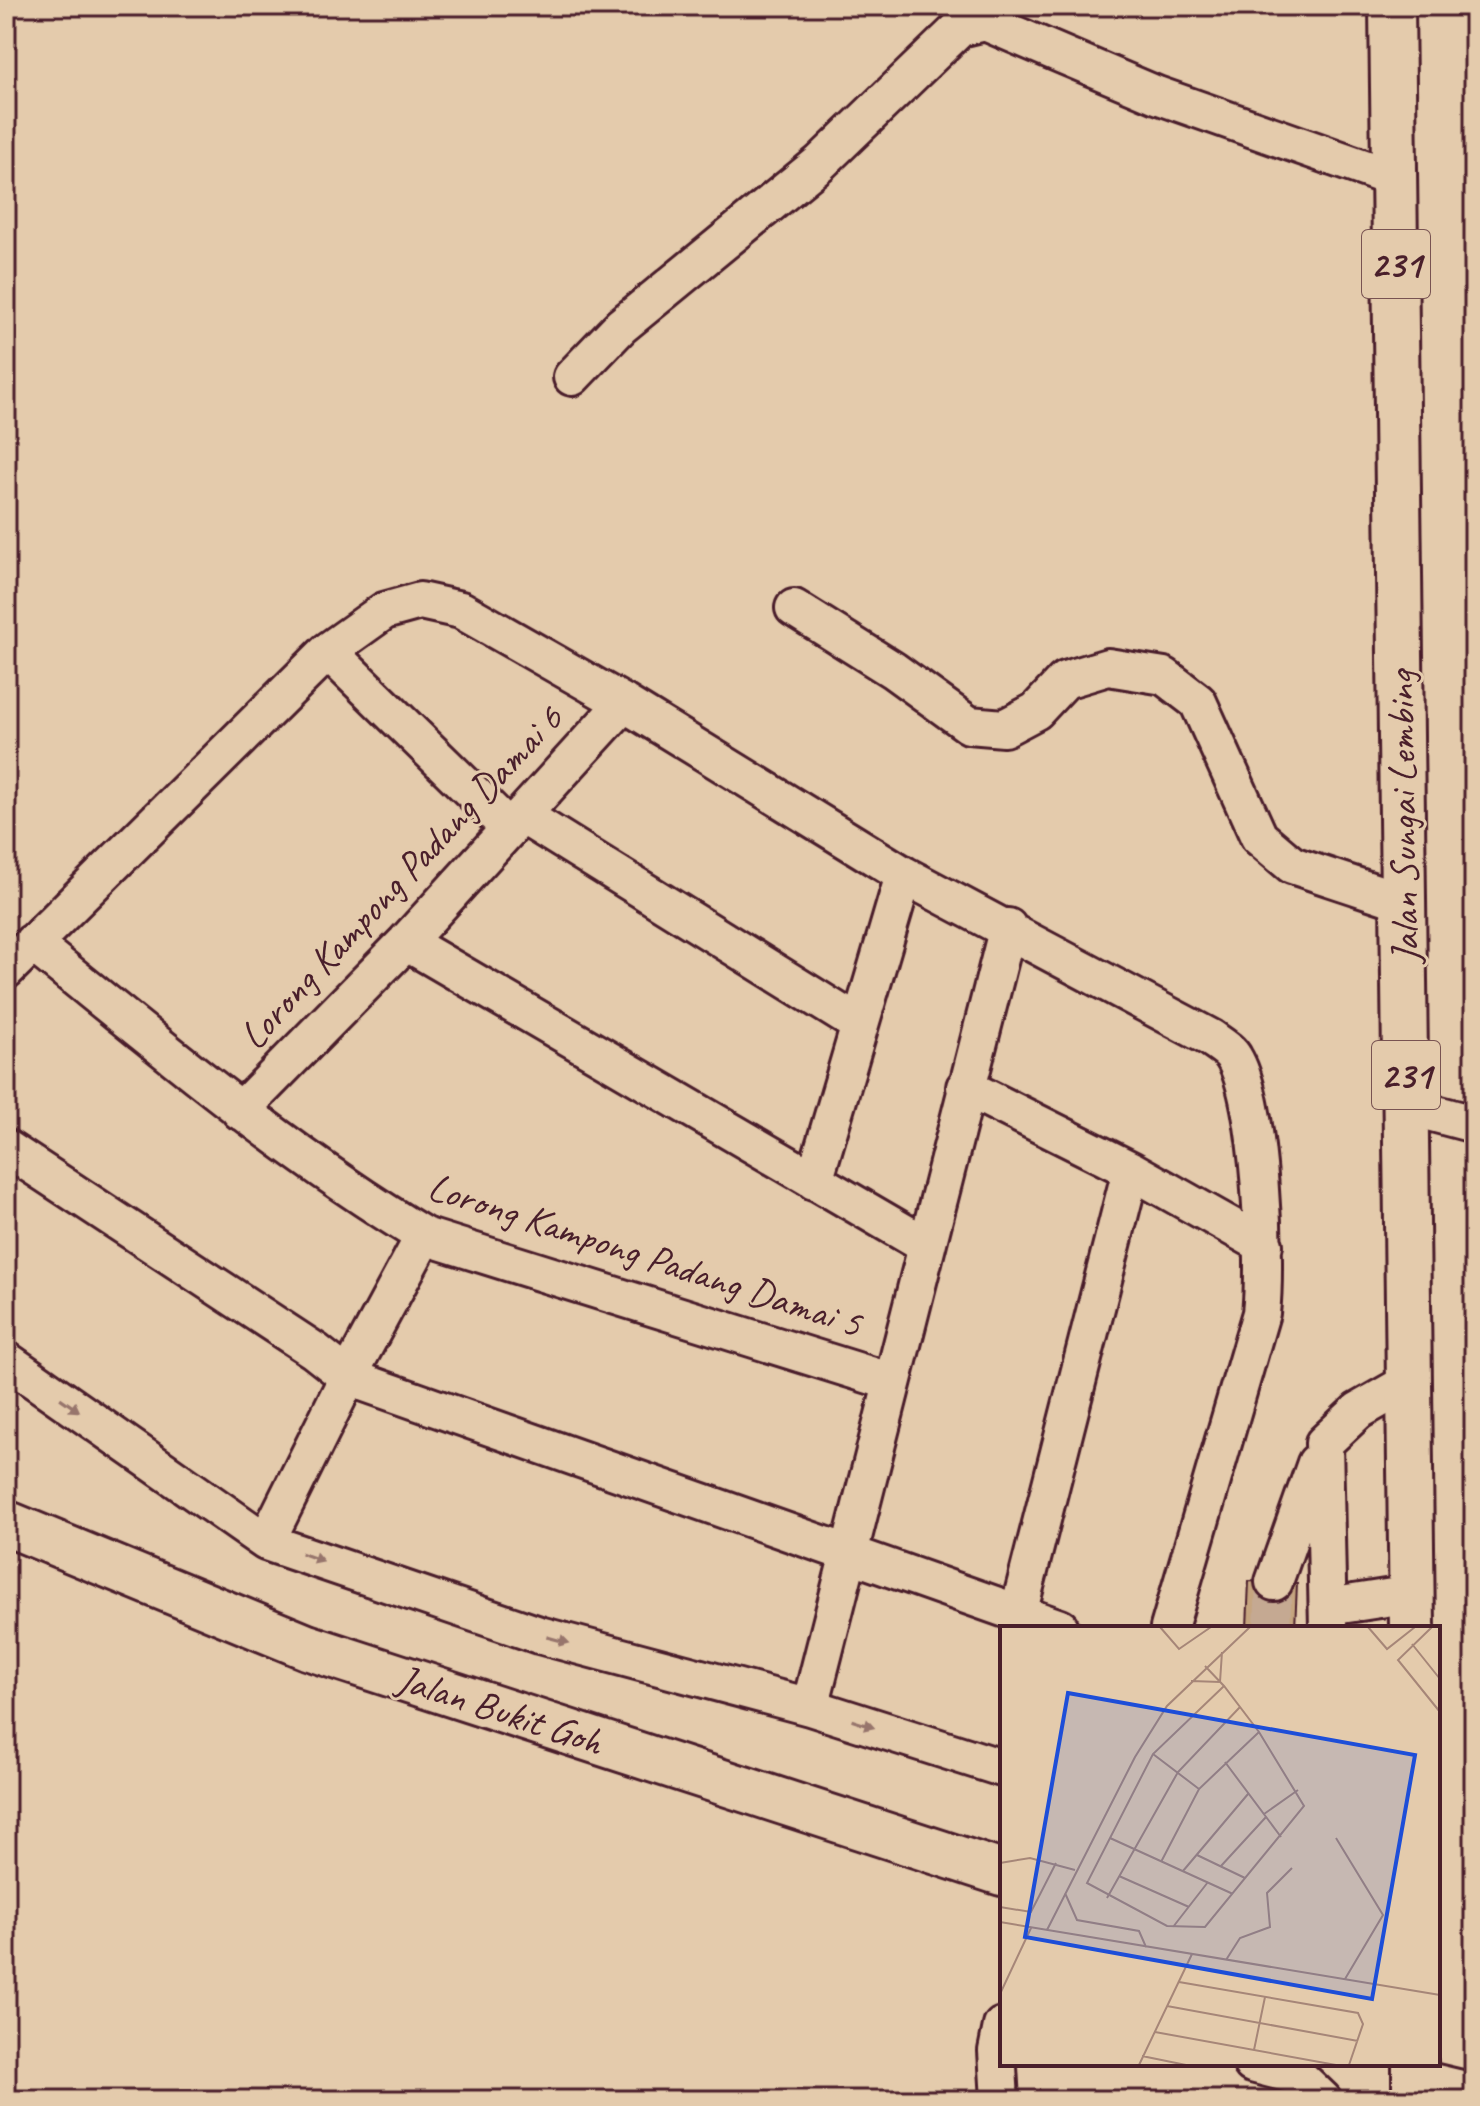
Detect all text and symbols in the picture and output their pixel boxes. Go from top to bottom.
road number: 231 [1362,230,1430,298]
street label: Jalan Sungai Lembing [1375,668,1431,966]
street label: Lorong Kampong Padang Damai 6 [228,694,574,1060]
road number: 231 [1372,1041,1440,1109]
street label: Lorong Kampong Padang Damai 5 [422,1161,870,1349]
one-way arrow [59,1397,80,1412]
one-way arrow [300,1552,324,1564]
inset map [1000,1626,1440,2066]
one-way arrow [546,1635,571,1647]
street label: Jalan Bukit Goh [389,1653,610,1767]
one-way arrow [851,1718,875,1731]

